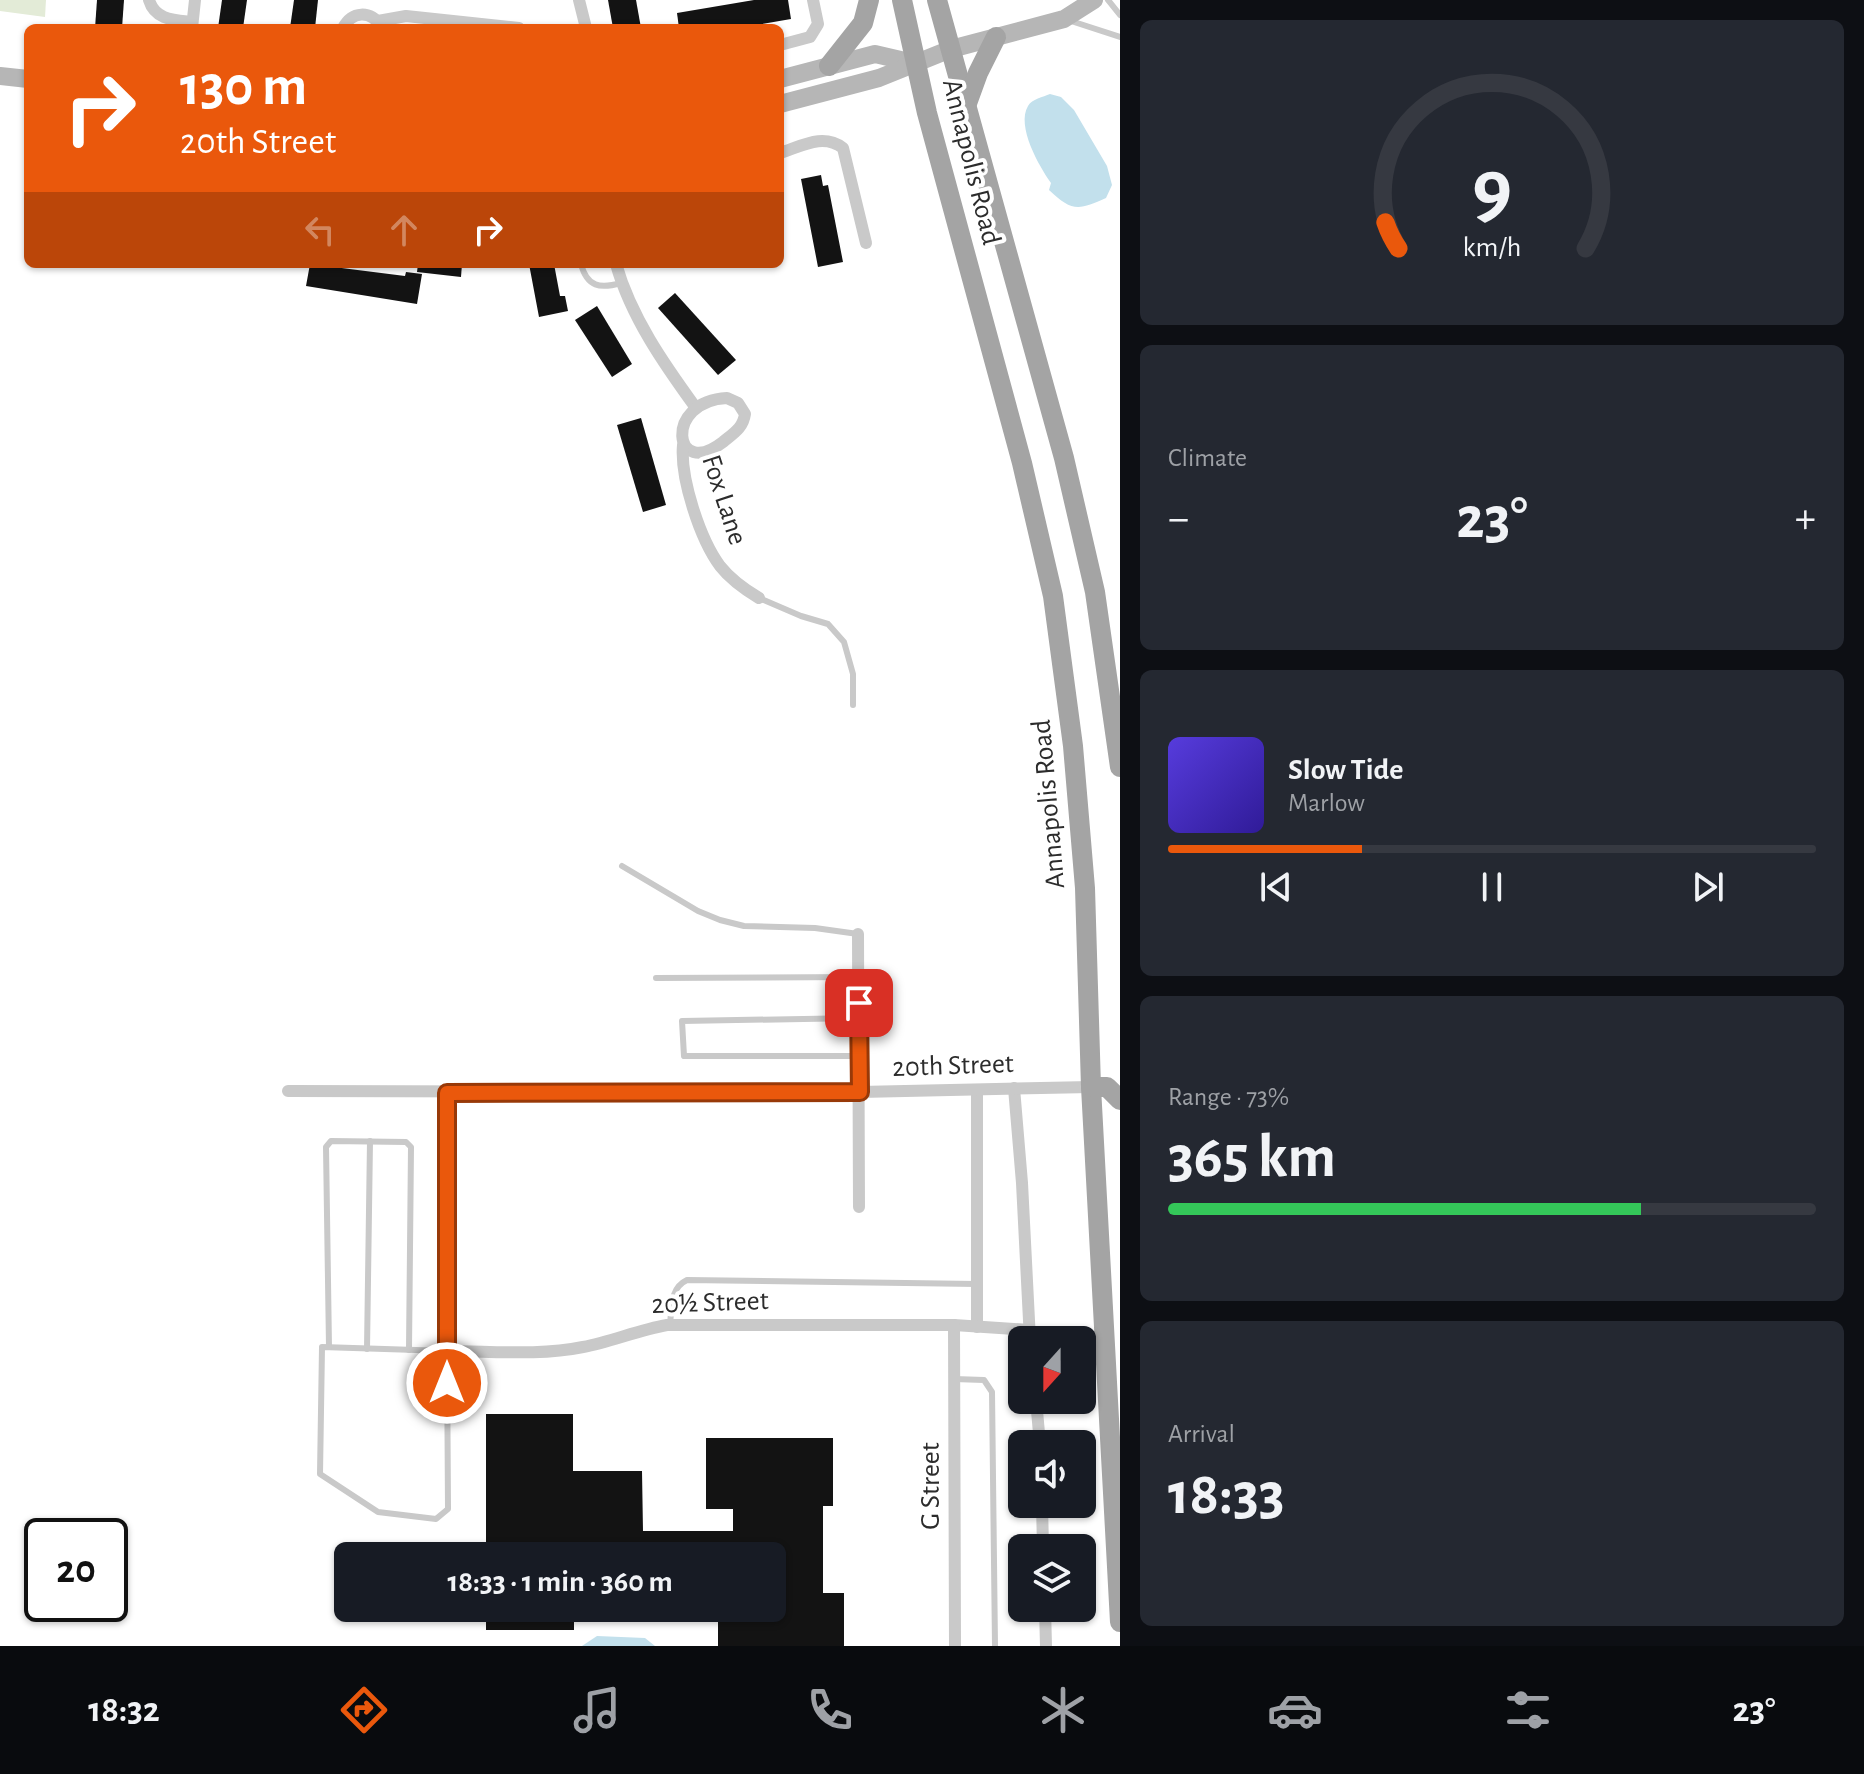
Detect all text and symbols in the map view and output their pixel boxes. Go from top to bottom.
icon: right [48,56,152,160]
text: 130 m [180,59,307,115]
street label: Annapolis Road [937,76,1005,248]
text: 20th Street [180,124,336,160]
text: 9 [1472,147,1512,231]
icon: left [298,208,342,252]
icon: ahead [382,208,426,252]
icon: right [466,208,510,252]
text: km/h [1463,233,1521,262]
text: Climate [1168,445,1247,471]
street label: Fox Lane [696,451,752,549]
text: 23° [1456,489,1528,549]
text: − [1168,497,1189,541]
text: + [1795,497,1816,541]
street label: Annapolis Road [1028,718,1070,890]
text: Slow Tide [1288,755,1403,785]
text: Marlow [1288,790,1365,816]
icon: previous [1254,865,1298,909]
icon: pause [1470,865,1514,909]
icon: next [1686,865,1730,909]
pin [825,969,893,1037]
icon: arrive [837,981,881,1025]
street label: 20th Street [892,1050,1014,1082]
text: Range · 73% [1168,1084,1289,1110]
text: 365 km [1168,1128,1336,1188]
street label: 20½ Street [651,1287,769,1319]
north arrow [1008,1326,1096,1414]
map controls [1008,1326,1096,1622]
position arrow [405,1341,489,1425]
text: Arrival [1168,1421,1235,1447]
button: sound [1008,1430,1096,1518]
street label: G Street [917,1442,945,1530]
text: 18:33 [1168,1465,1285,1525]
speed limit sign: 20 [24,1518,128,1622]
button: layers [1008,1534,1096,1622]
text: 18:33 · 1 min · 360 m [447,1567,673,1597]
icon: directions [336,1682,392,1738]
icon: music [569,1682,625,1738]
icon: phone [802,1682,858,1738]
icon: climate [1035,1682,1091,1738]
icon: car [1267,1682,1323,1738]
icon: filters [1500,1682,1556,1738]
text: 18:32 [88,1692,160,1728]
text: 23° [1733,1692,1776,1728]

